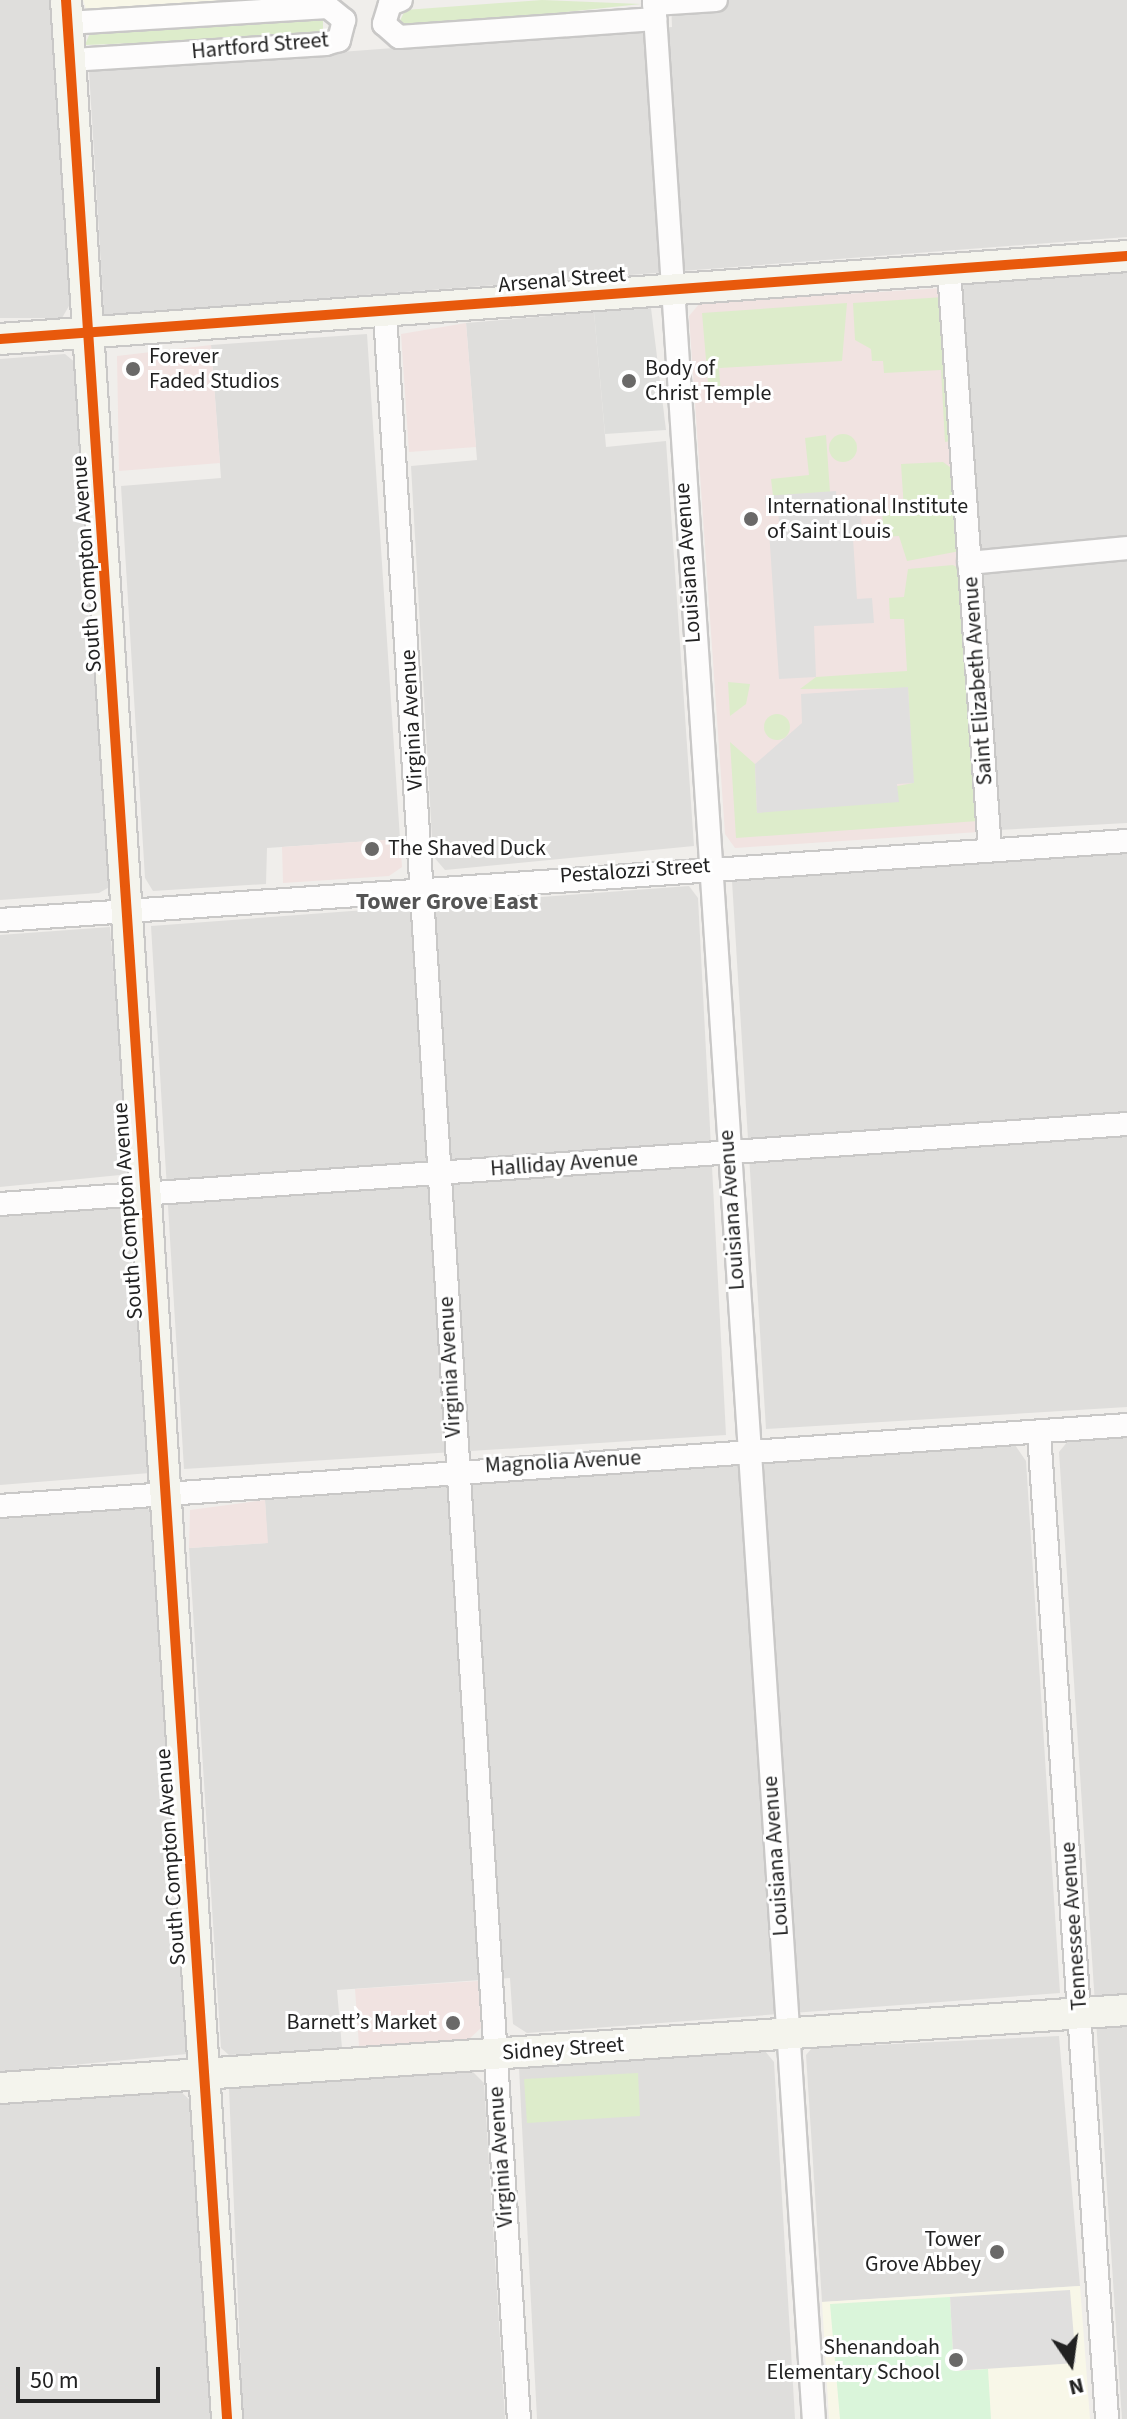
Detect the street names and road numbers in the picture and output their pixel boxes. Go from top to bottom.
street label: Hartford Street [190,27,330,65]
street label: Arsenal Street [497,261,627,299]
street label: South Compton Avenue [66,455,108,673]
street label: Louisiana Avenue [669,482,707,644]
street label: Saint Elizabeth Avenue [958,576,998,786]
street label: Virginia Avenue [395,649,429,791]
street label: Pestalozzi Street [559,853,711,889]
street label: South Compton Avenue [107,1102,149,1320]
street label: Louisiana Avenue [713,1129,751,1291]
street label: Halliday Avenue [489,1146,639,1182]
street label: Virginia Avenue [433,1296,467,1438]
street label: Magnolia Avenue [484,1445,642,1479]
street label: South Compton Avenue [150,1748,192,1966]
street label: Louisiana Avenue [757,1775,795,1937]
street label: Tennessee Avenue [1055,1841,1093,2011]
street label: Sidney Street [501,2032,625,2066]
street label: Virginia Avenue [483,2086,519,2228]

